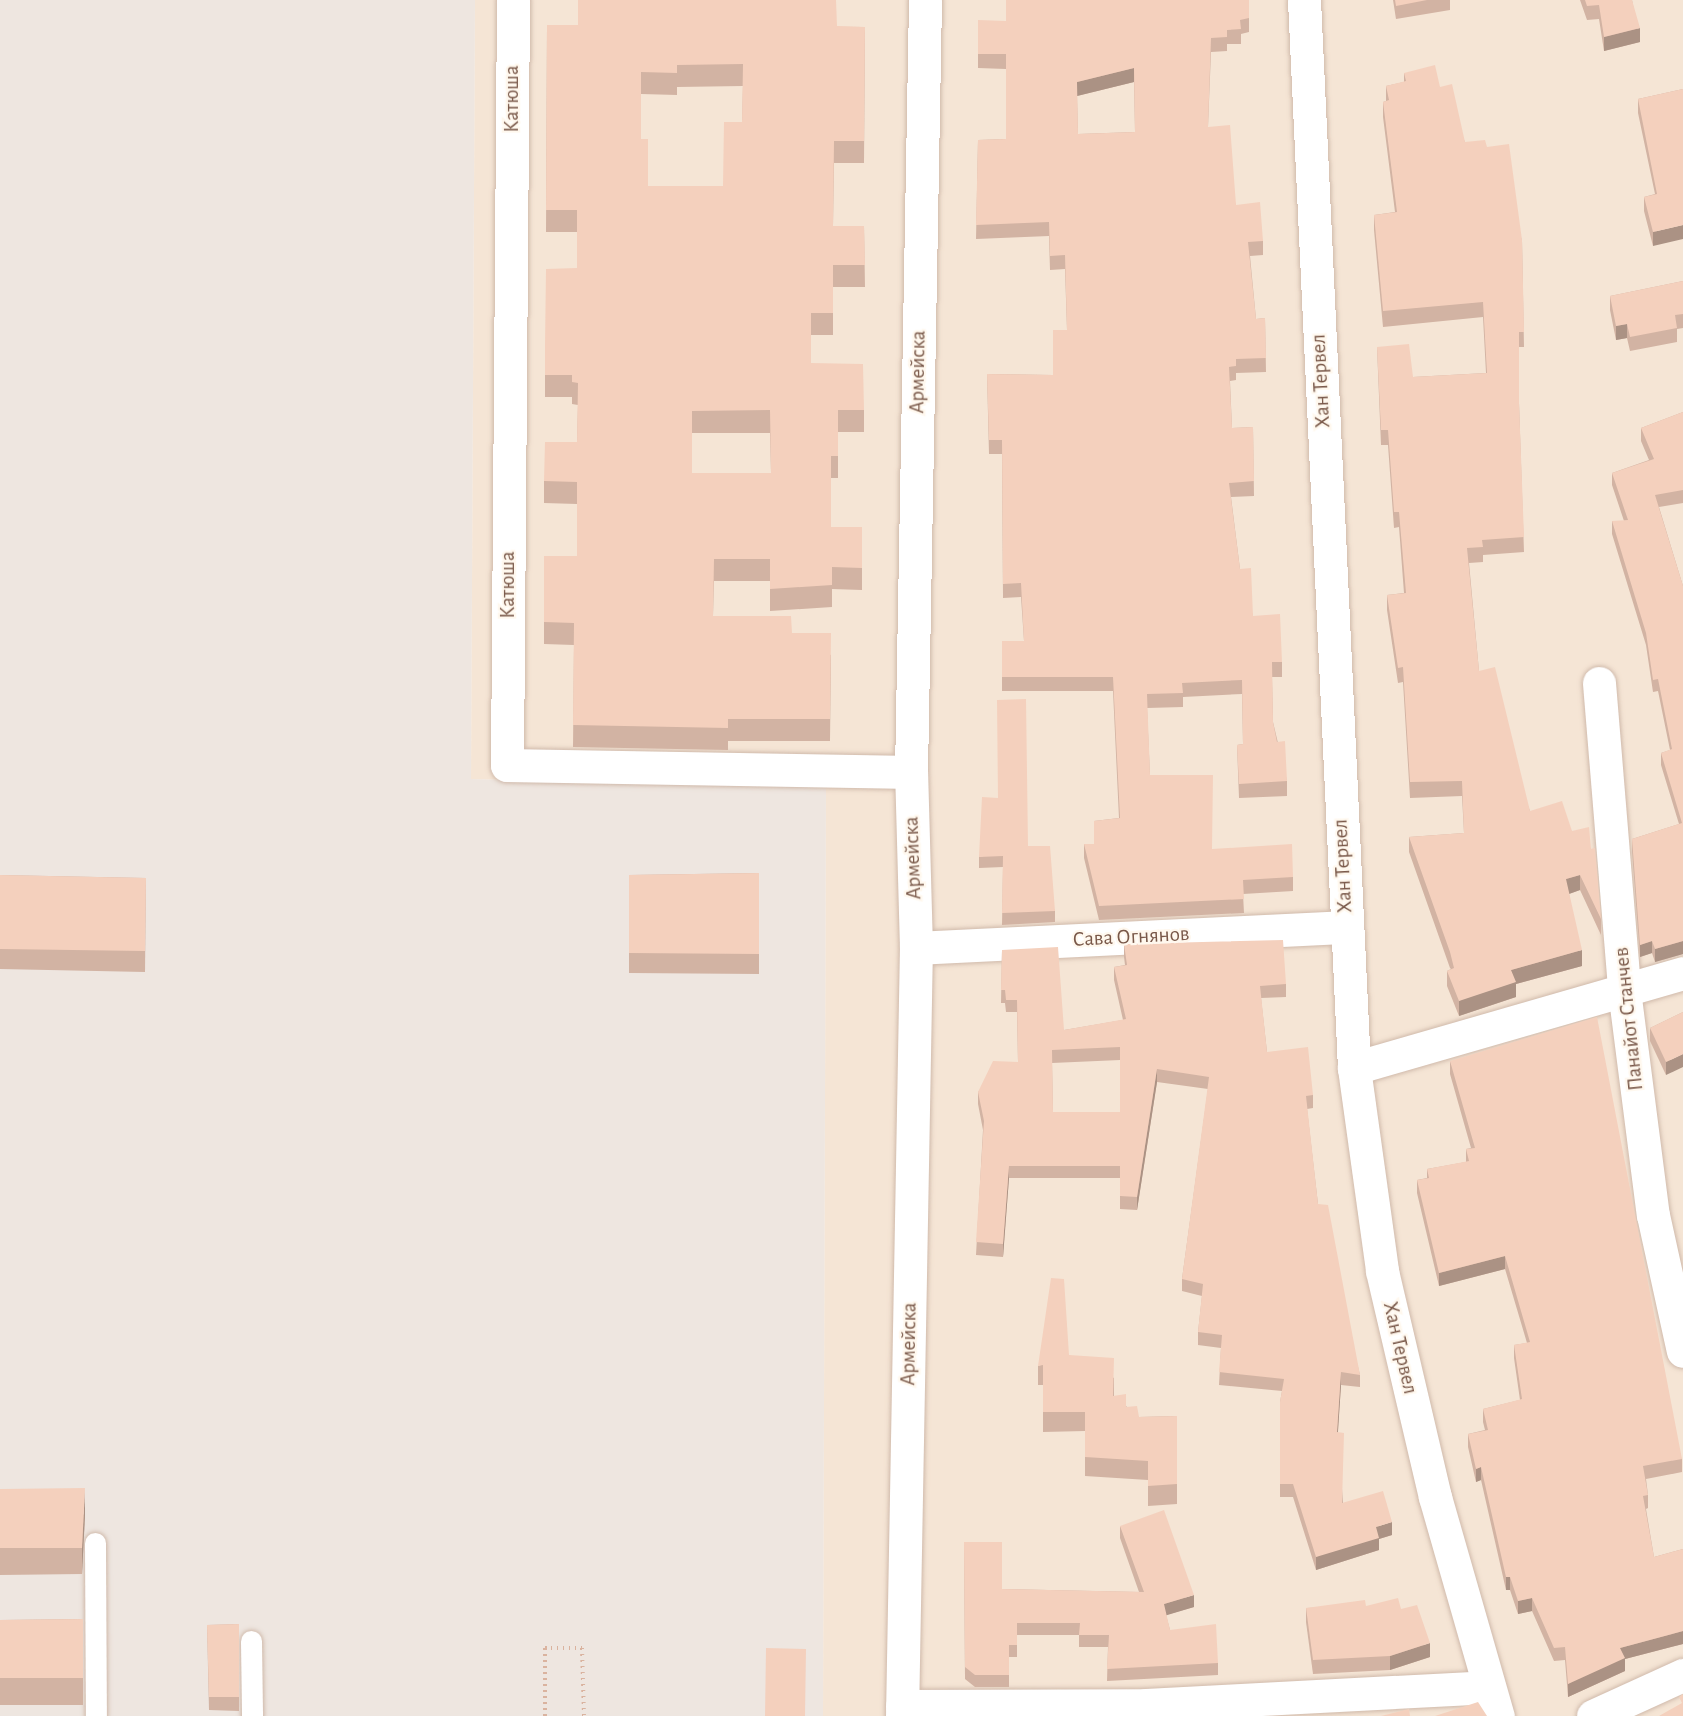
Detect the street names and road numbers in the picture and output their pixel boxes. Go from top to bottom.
street label: Катюша [499,65,525,133]
street label: Армейска [905,330,931,414]
street label: Хан Тервел [1306,333,1336,429]
street label: Катюша [495,551,521,619]
street label: Армейска [899,816,927,900]
street label: Хан Тервел [1328,818,1358,914]
street label: Сава Огнянов [1072,921,1190,953]
street label: Панайот Станчев [1609,946,1649,1092]
street label: Хан Тервел [1377,1299,1423,1397]
street label: Армейска [896,1302,922,1386]

